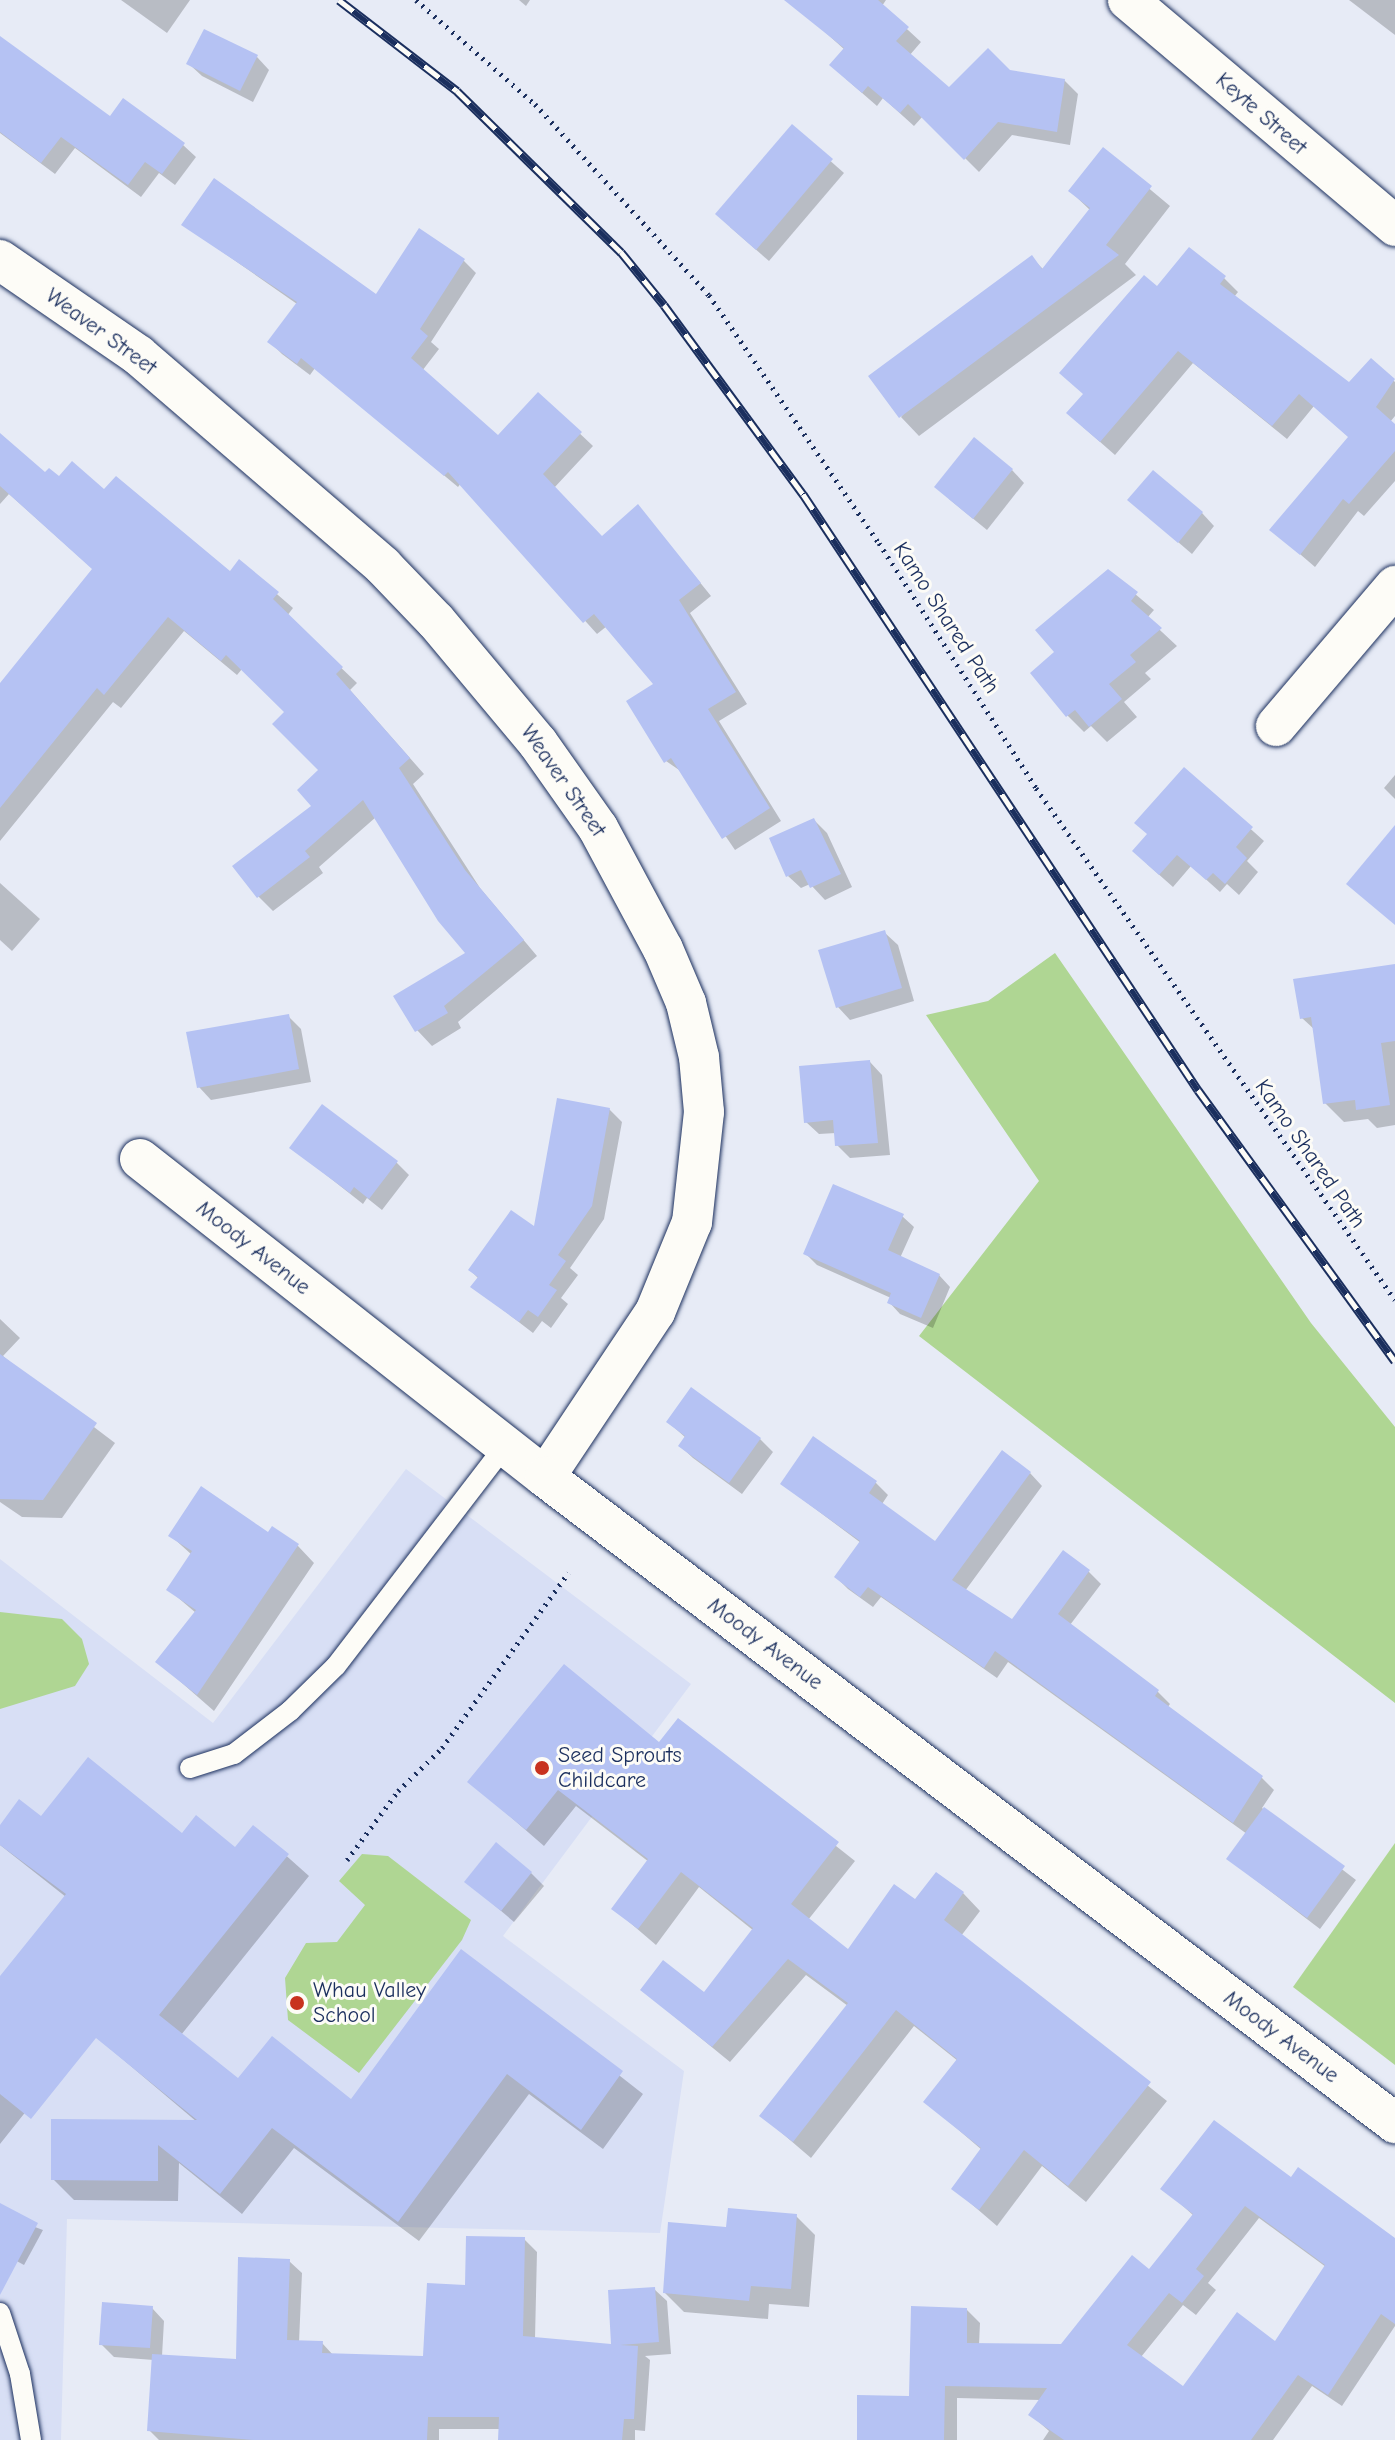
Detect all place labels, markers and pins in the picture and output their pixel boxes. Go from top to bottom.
place label: Seed Sprouts Childcare [558,1742,682,1794]
marker: Seed Sprouts Childcare [533,1759,551,1777]
place label: Whau Valley School [313,1977,426,2028]
marker: Whau Valley School [288,1994,306,2012]

